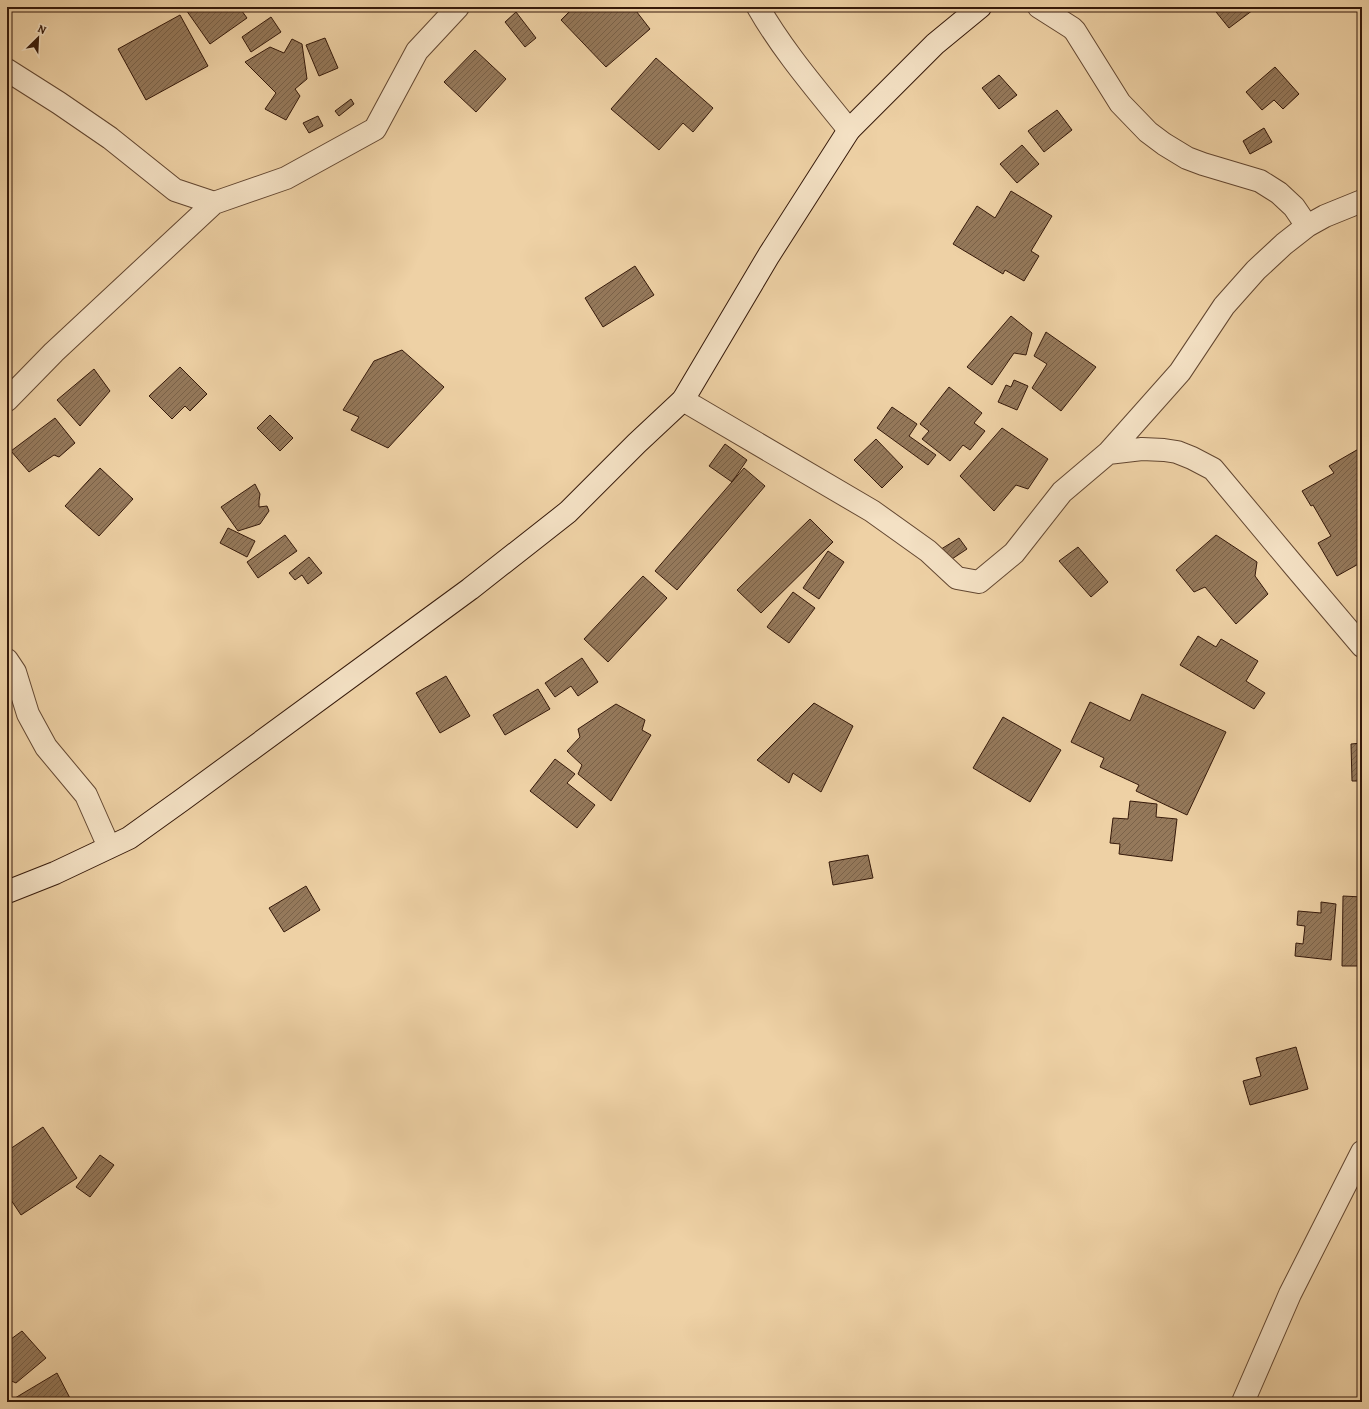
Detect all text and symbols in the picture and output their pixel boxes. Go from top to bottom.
north arrow [18,18,58,58]
text: N [35,21,49,38]

